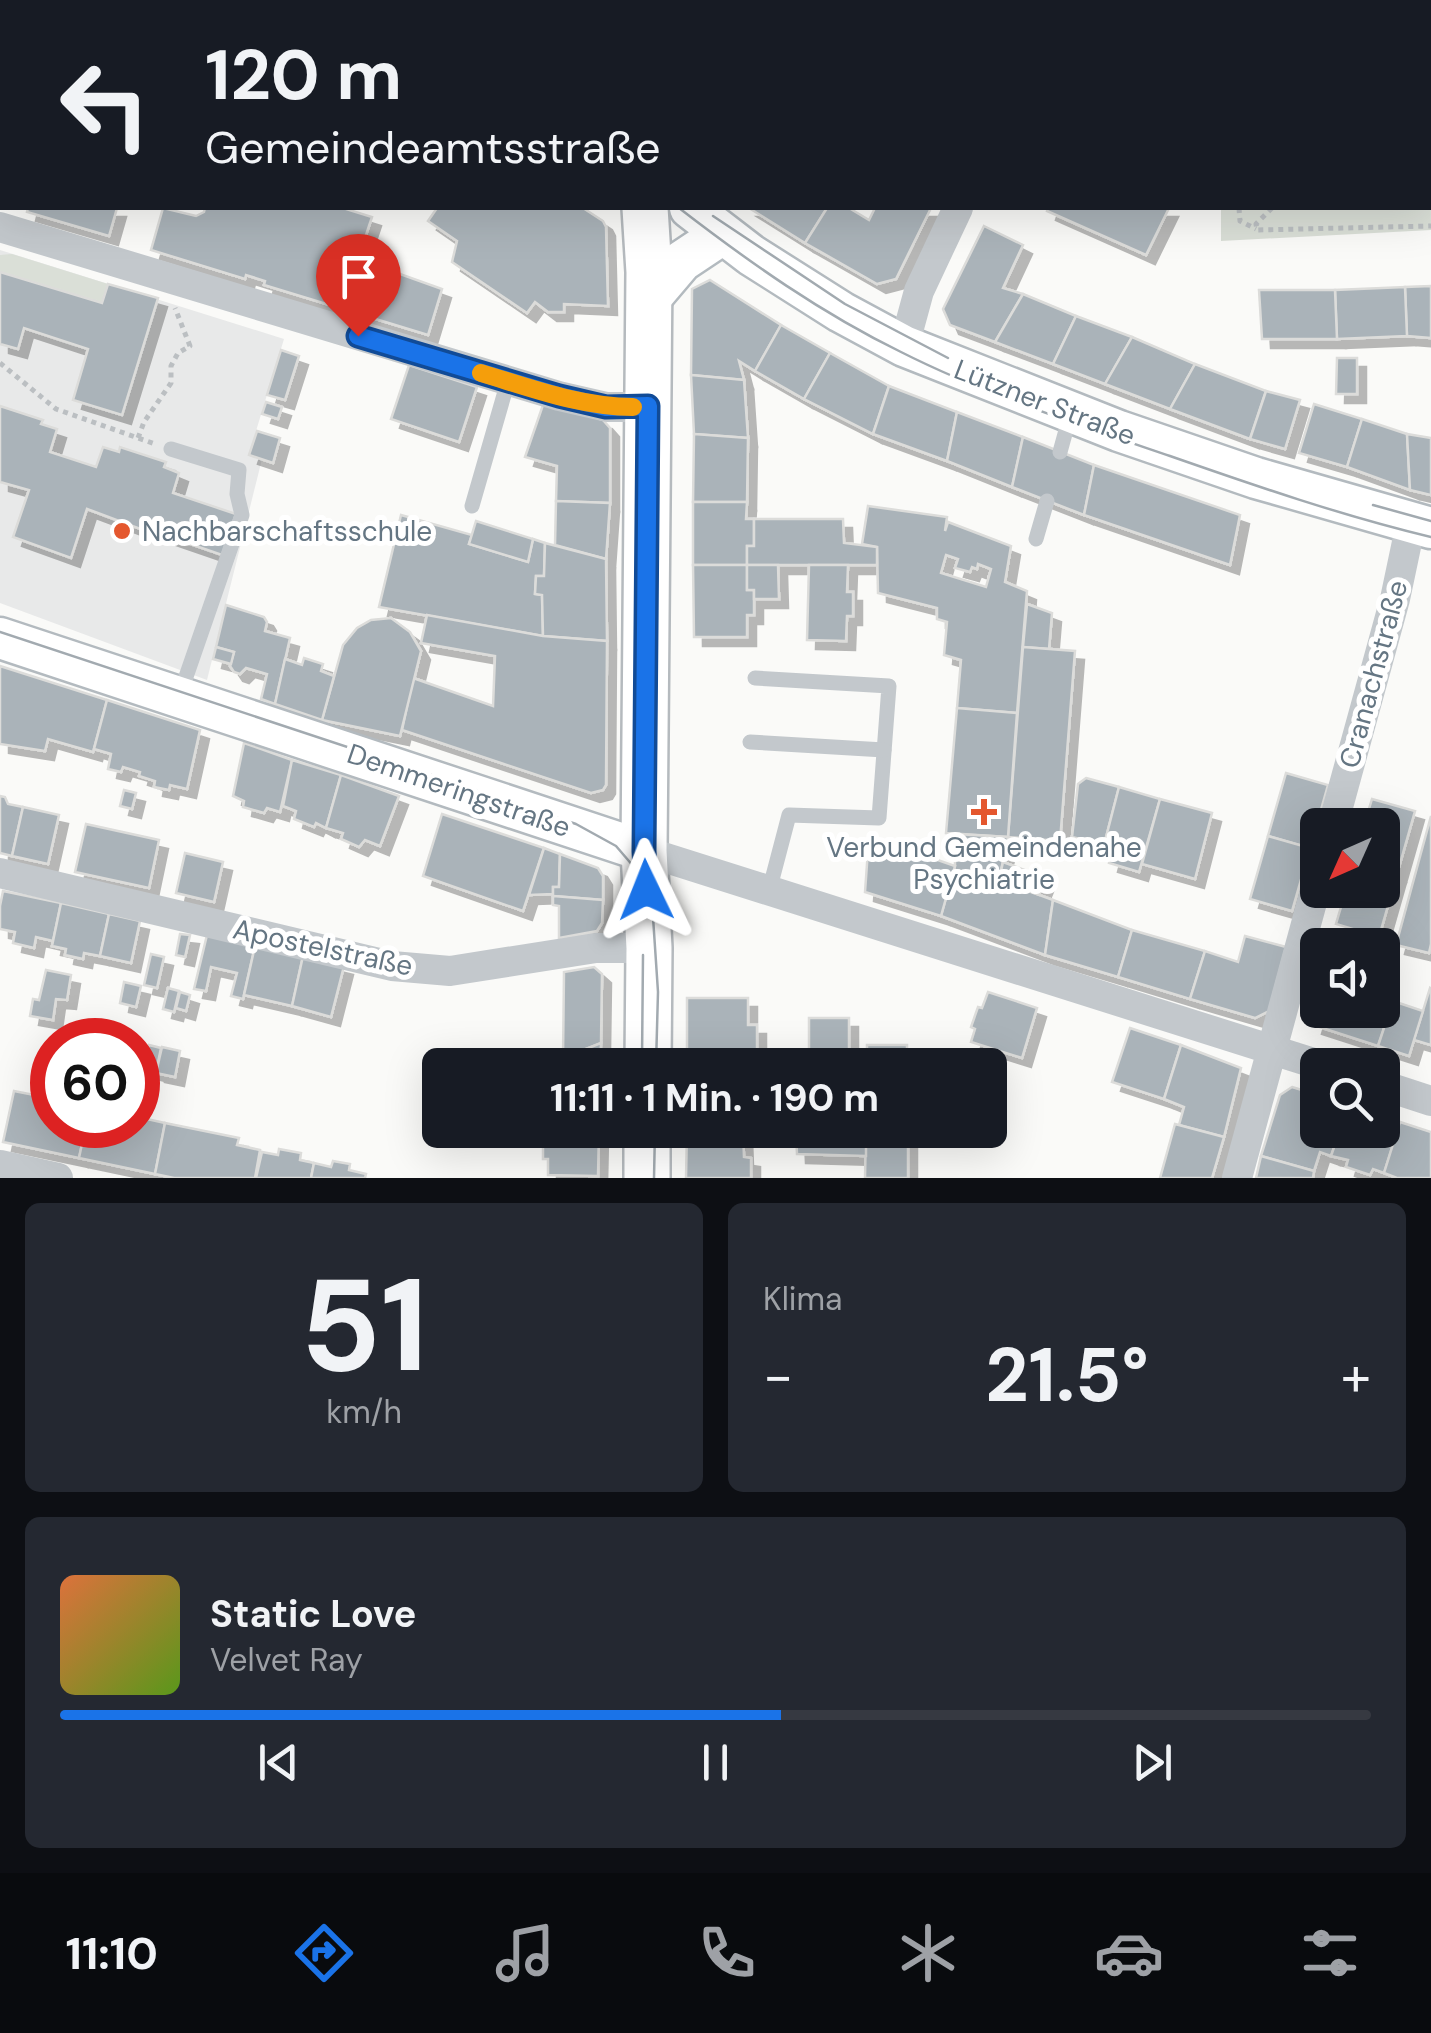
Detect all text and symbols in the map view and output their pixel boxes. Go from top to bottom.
text: 120 m [205,30,402,121]
icon: left [40,40,170,170]
text: Gemeindeamtsstraße [205,118,661,177]
pin [316,234,401,337]
icon: arrive [331,249,386,304]
street label: Lützner Straße [949,351,1141,454]
place label: Nachbarschaftsschule [142,513,432,550]
marker: Nachbarschaftsschule [111,520,133,542]
street label: Cranachstraße [1331,576,1416,772]
street label: Demmeringstraße [342,735,575,846]
marker: Verbund Gemeindenahe Psychiatrie [971,799,997,825]
north arrow [1300,808,1400,908]
map controls [1300,808,1400,1148]
place label: Verbund Gemeindenahe Psychiatrie [826,829,1142,898]
position arrow [594,838,698,942]
street label: Apostelstraße [230,910,416,985]
button: sound [1300,928,1400,1028]
speed limit sign: 60 [30,1018,160,1148]
button: search [1300,1048,1400,1148]
text: 11:11 · 1 Min. · 190 m [550,1073,879,1123]
text: 51 [300,1241,428,1410]
text: Klima [763,1278,842,1320]
text: 21.5° [985,1327,1149,1424]
text: − [763,1340,793,1412]
text: + [1341,1340,1371,1412]
text: km/h [326,1391,402,1433]
text: Static Love [210,1589,416,1639]
text: Velvet Ray [210,1639,363,1681]
icon: previous [251,1735,306,1790]
icon: pause [688,1735,743,1790]
icon: next [1125,1735,1180,1790]
icon: directions [289,1918,359,1988]
icon: music [490,1918,560,1988]
icon: phone [692,1918,762,1988]
icon: climate [893,1918,963,1988]
icon: car [1094,1918,1164,1988]
icon: filters [1295,1918,1365,1988]
text: 11:10 [66,1924,158,1983]

